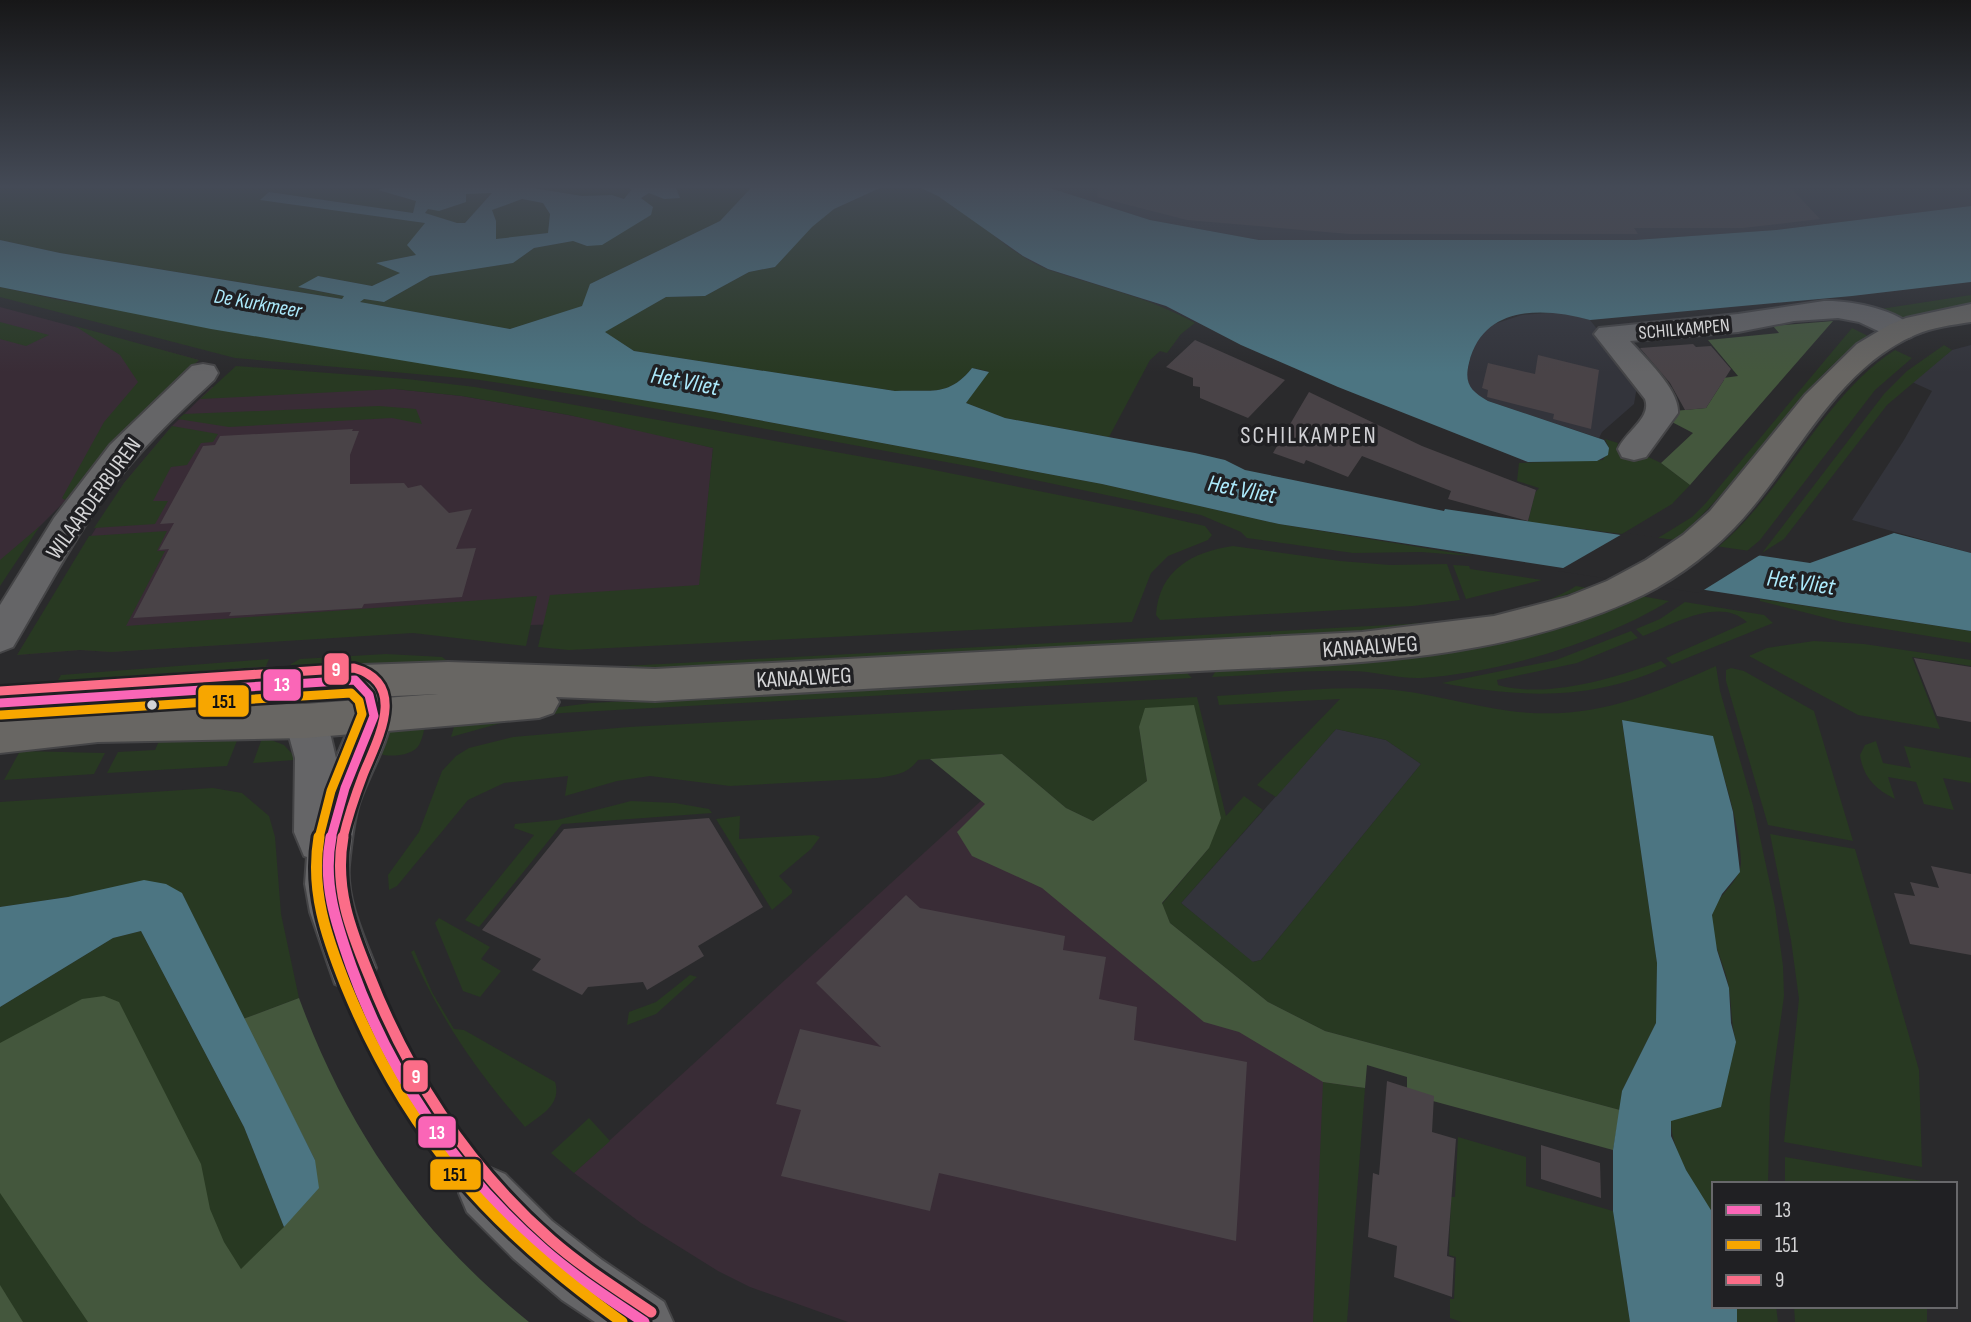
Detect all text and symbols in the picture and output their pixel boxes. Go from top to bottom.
water label: De Kurkmeer [212,283,305,324]
street label: SCHILKAMPEN [1638,314,1731,345]
water label: Het Vliet [648,361,722,402]
district label: SCHILKAMPEN [1240,421,1378,450]
street label: WILAARDERBUREN [40,432,147,565]
water label: Het Vliet [1205,469,1279,510]
water label: Het Vliet [1765,563,1838,602]
street label: KANAALWEG [1322,630,1419,664]
line badge: 9 [323,652,350,686]
text: 9 [331,659,341,682]
street label: KANAALWEG [756,662,852,694]
line badge: 13 [262,668,302,702]
text: 13 [274,674,290,697]
line badge: 151 [197,684,250,718]
text: 151 [212,691,236,714]
unlabelled marker [145,698,159,712]
line badge: 9 [402,1059,429,1093]
text: 9 [411,1066,421,1089]
line badge: 13 [417,1115,457,1149]
text: 13 [429,1122,445,1145]
line badge: 151 [429,1158,482,1191]
text: 151 [443,1164,467,1187]
legend [1712,1182,1957,1308]
text: 13 [1775,1198,1791,1223]
text: 151 [1775,1233,1799,1258]
text: 9 [1775,1268,1784,1293]

